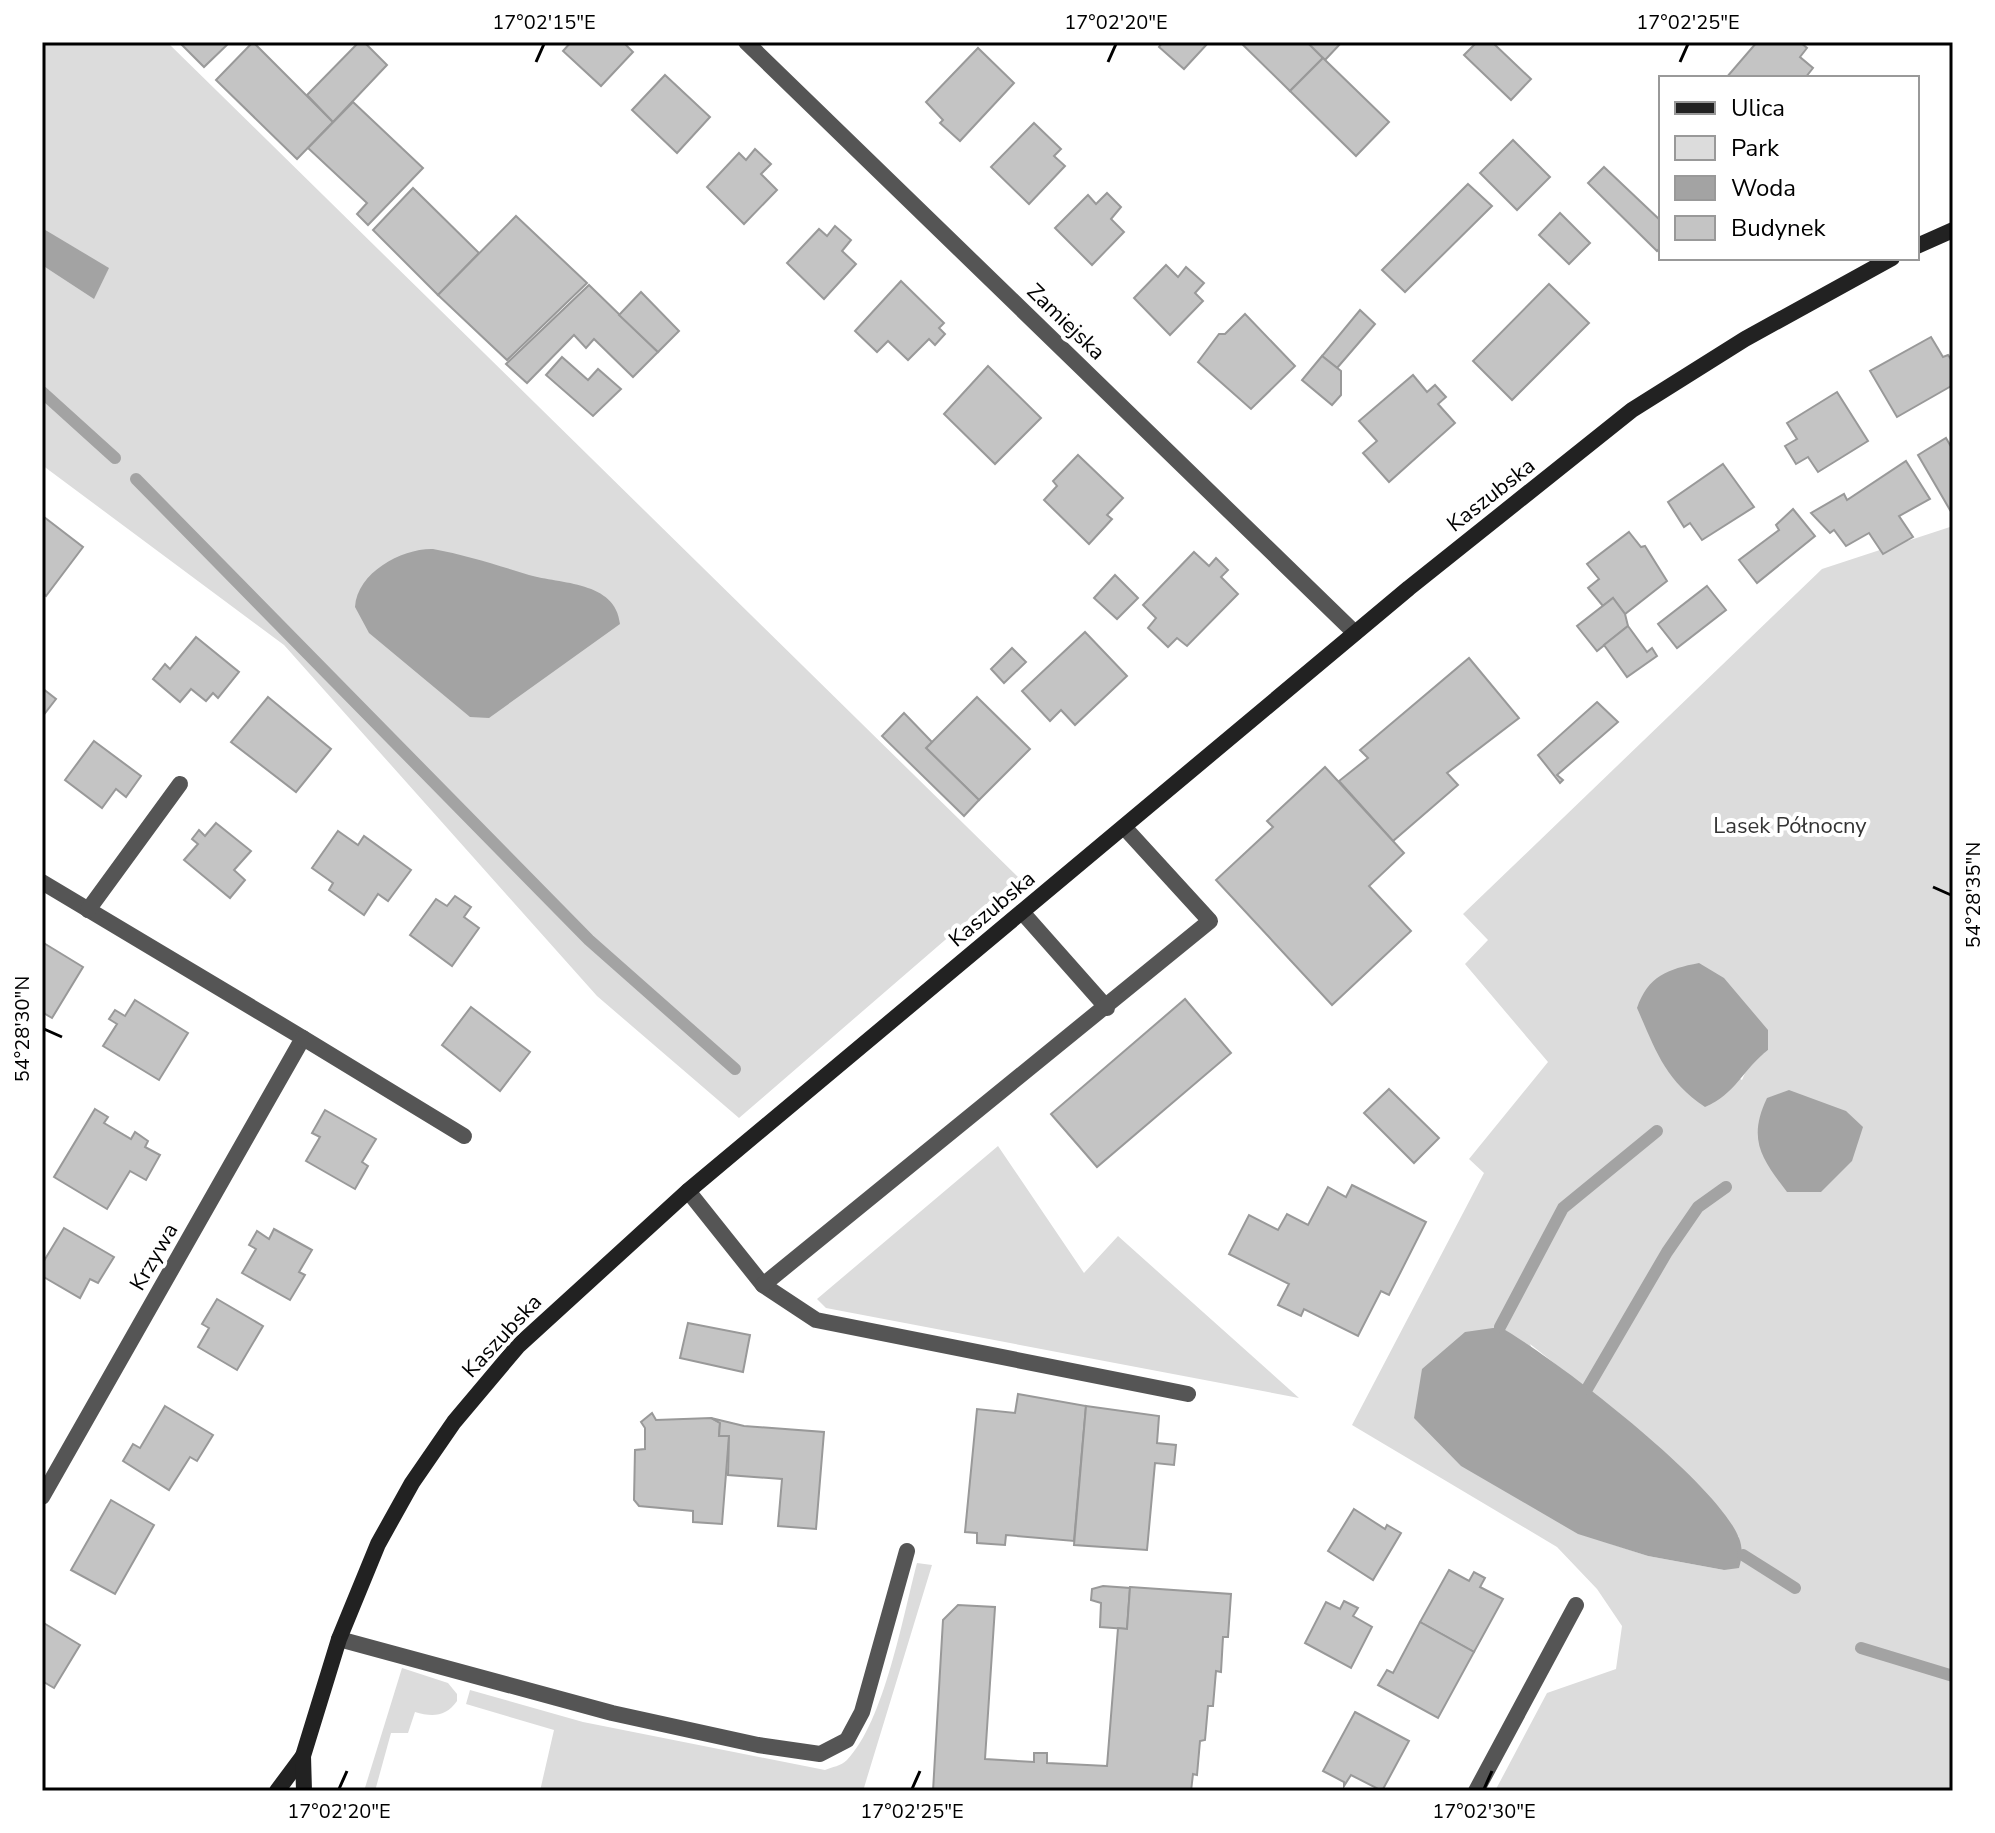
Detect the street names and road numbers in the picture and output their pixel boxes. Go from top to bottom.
street label: Zamiejska [1020,277,1112,367]
street label: Kaszubska [1441,451,1541,539]
street label: Kaszubska [942,864,1042,954]
street label: Krzywa [123,1218,185,1296]
street label: Kaszubska [455,1288,549,1384]

